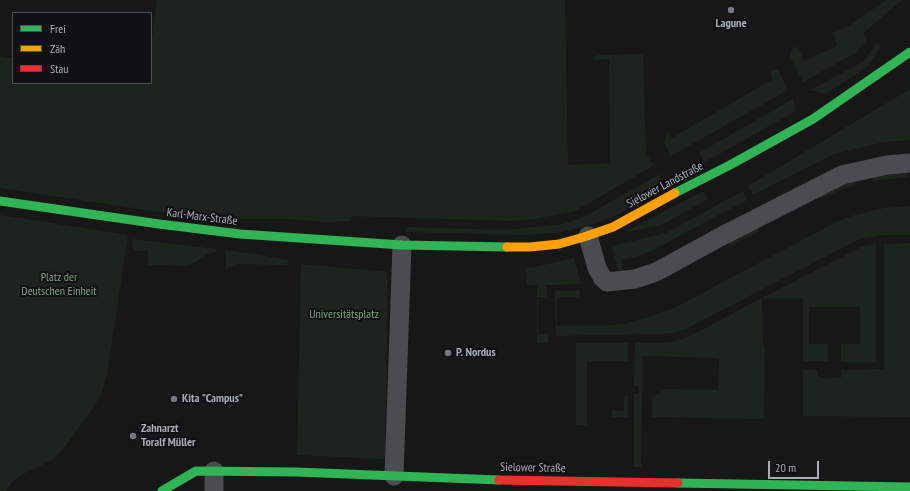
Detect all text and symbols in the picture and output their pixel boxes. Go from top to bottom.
marker: Lagune [726,5,736,15]
legend [12,12,152,84]
place label: Lagune [715,17,747,31]
text: Frei [50,21,66,36]
text: Zäh [50,41,65,56]
text: Stau [50,61,68,76]
street label: Sielower Landstraße [624,159,706,211]
street label: Karl-Marx-Straße [166,206,238,228]
park label: Platz der Deutschen Einheit [21,271,97,299]
park label: Universitätsplatz [309,308,379,322]
place label: P. Nordus [456,346,496,360]
marker: P. Nordus [443,348,453,358]
place label: Kita "Campus" [182,392,243,406]
marker: Kita "Campus" [169,394,179,404]
place label: Zahnarzt Toralf Müller [141,422,196,450]
marker: Zahnarzt Toralf Müller [128,431,138,441]
scale bar [770,453,821,479]
street label: Sielower Straße [500,460,566,476]
text: 20 m [775,460,796,475]

